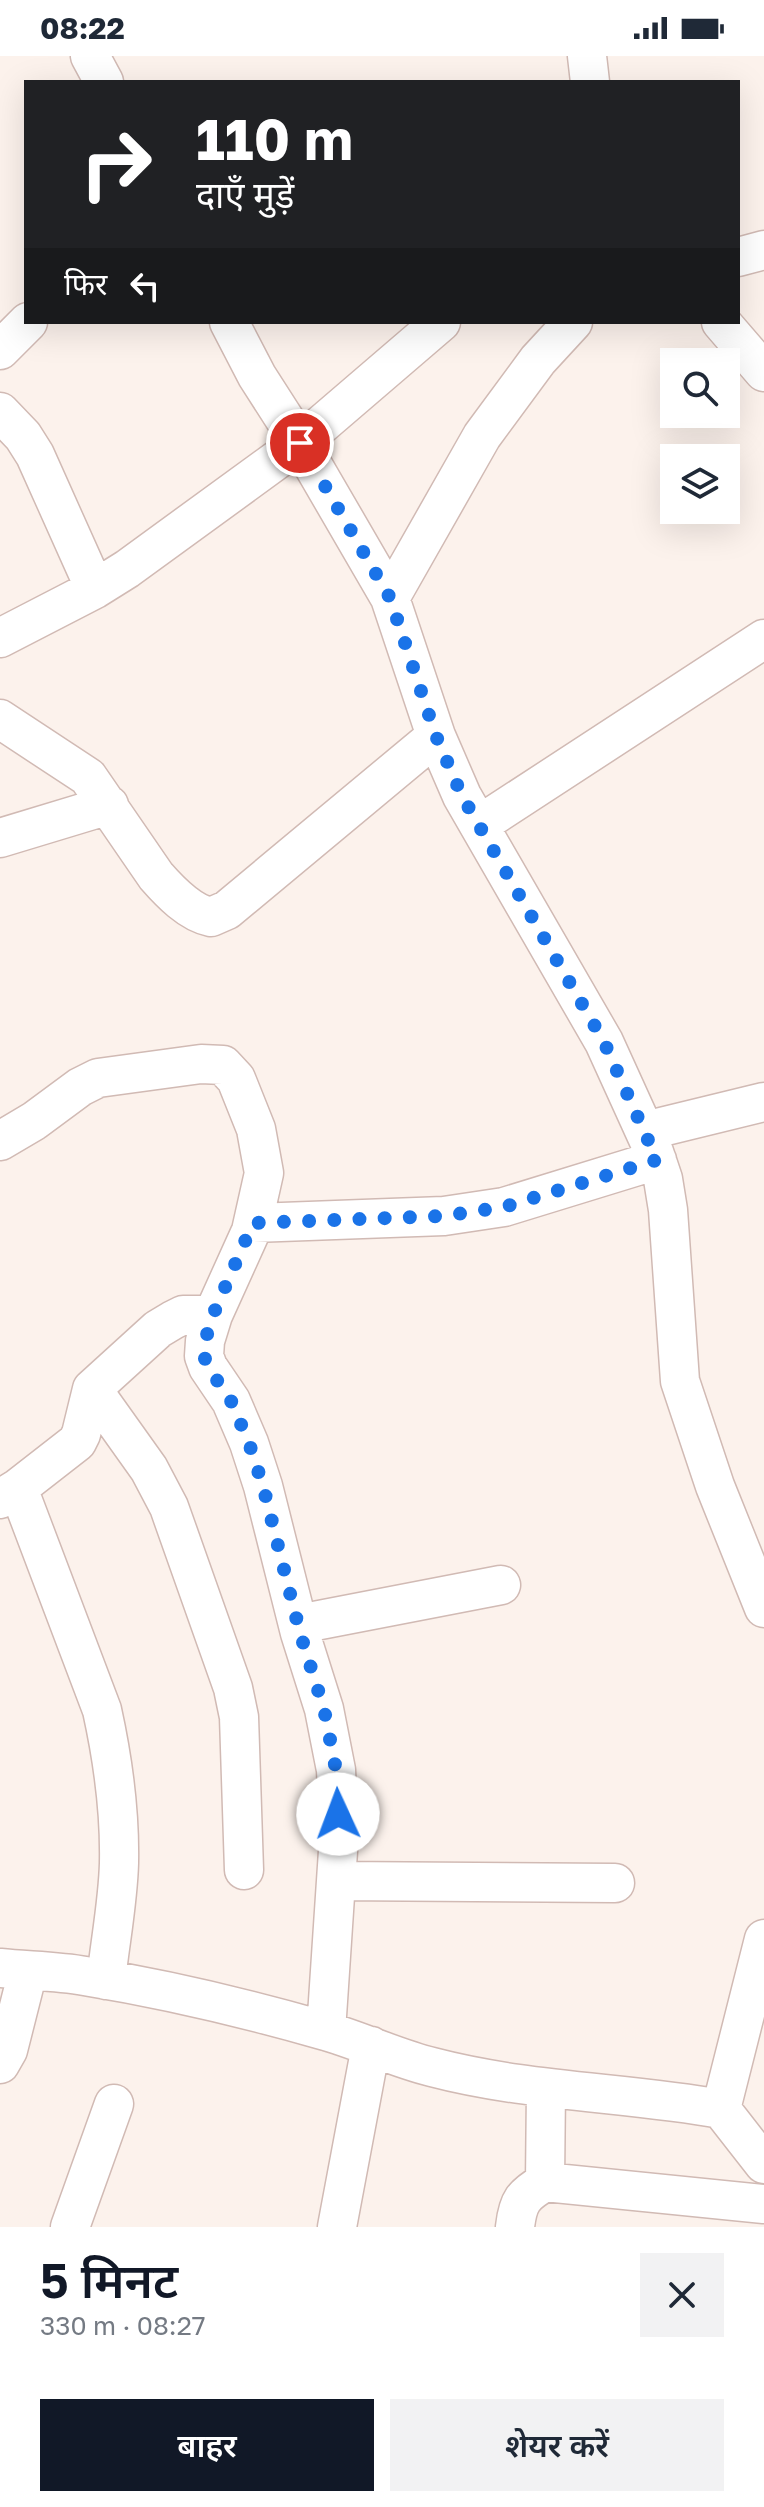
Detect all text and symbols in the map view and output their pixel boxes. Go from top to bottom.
text: 08:22 [40,10,125,46]
text: 110 m [196,105,353,172]
icon: right [64,112,168,216]
text: दाएँ मुड़ें [196,173,294,216]
icon: left [123,264,167,308]
text: फिर [64,266,107,302]
map controls [660,348,740,524]
button: search [660,348,740,428]
pin [266,409,334,477]
icon: arrive [278,421,322,465]
button: layers [660,444,740,524]
position arrow [296,1772,380,1856]
text: 5 मिनट [40,2251,178,2309]
button: close [640,2253,724,2337]
text: 330 m · 08:27 [40,2310,206,2341]
button: बाहर [40,2399,374,2491]
button: शेयर करें [390,2399,724,2491]

